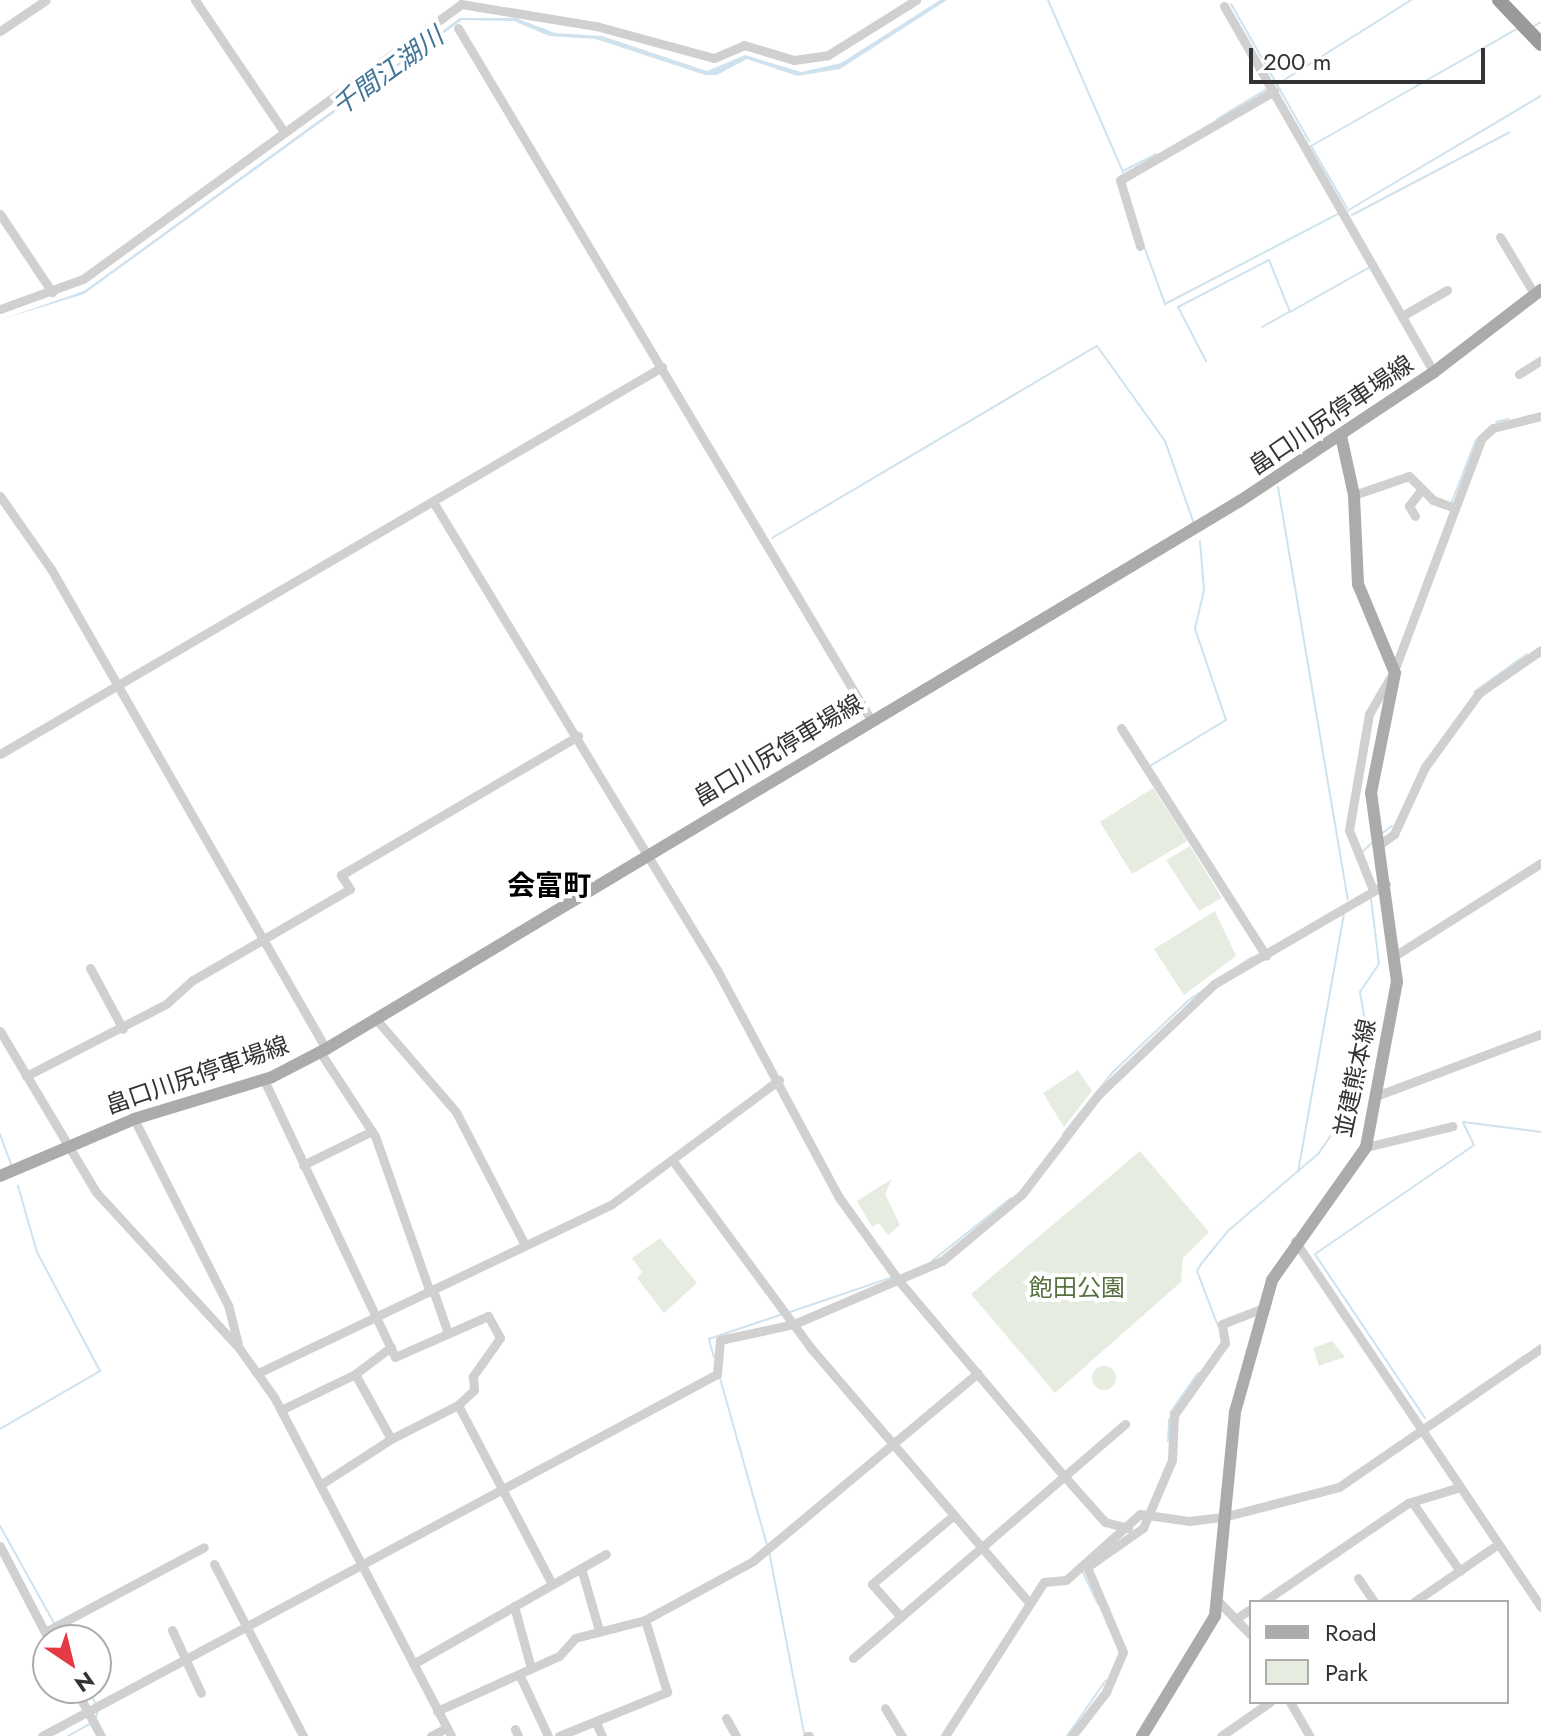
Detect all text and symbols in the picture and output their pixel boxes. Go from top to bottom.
water label: 千間江湖川 [326,21,450,123]
scale bar [1253,32,1489,82]
text: 200 m [1263,44,1331,79]
street label: 畠口川尻停車場線 [1243,349,1419,481]
street label: 畠口川尻停車場線 [688,688,868,812]
district label: 会富町 [507,869,591,903]
street label: 並建熊本線 [1328,1016,1382,1140]
street label: 畠口川尻停車場線 [102,1030,292,1120]
park label: 飽田公園 [1029,1274,1125,1302]
legend [1249,1600,1509,1704]
text: Road [1325,1615,1377,1650]
north arrow [32,1624,112,1704]
text: Park [1325,1655,1368,1690]
text: N [68,1664,101,1700]

